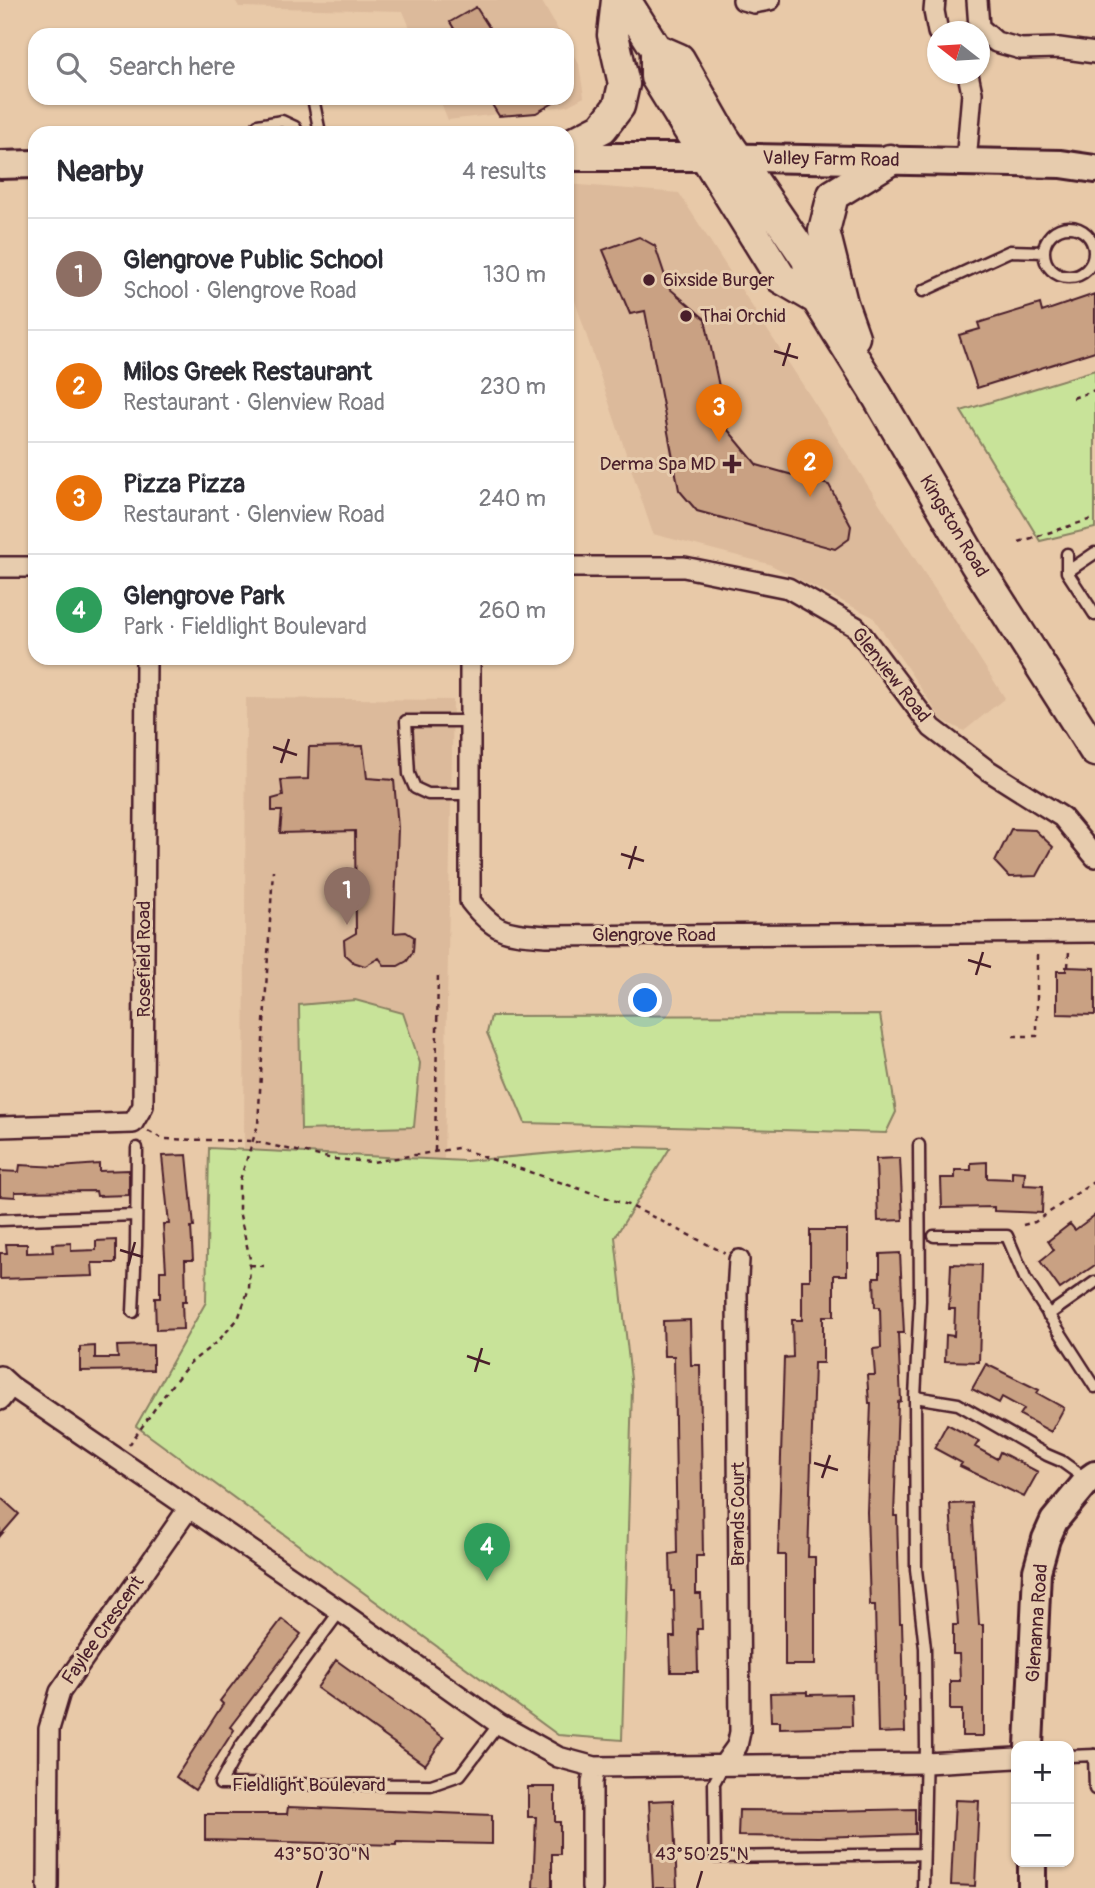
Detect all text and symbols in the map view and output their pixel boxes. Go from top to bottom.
north arrow [927,21,990,84]
search box [28,28,574,105]
icon: search [52,48,90,86]
text: Search here [108,51,235,83]
street label: Valley Farm Road [762,146,900,172]
text: Nearby [56,153,143,190]
text: 4 results [462,157,546,186]
text: Glengrove Public School [123,244,384,276]
text: 1 [75,260,84,289]
text: 130 m [483,260,546,289]
place label: 6ixside Burger [663,268,775,292]
marker: 6ixside Burger [641,272,657,288]
text: School · Glengrove Road [123,276,357,305]
place label: Thai Orchid [700,304,786,328]
marker: Thai Orchid [678,308,694,324]
text: Milos Greek Restaurant [123,356,372,388]
text: 2 [73,372,85,401]
text: 230 m [480,372,546,401]
pin: 3 [696,384,742,442]
text: Restaurant · Glenview Road [123,388,385,417]
pin: 2 [787,439,833,497]
place label: Derma Spa MD [600,452,716,476]
marker: Derma Spa MD [722,454,742,474]
text: Pizza Pizza [123,468,245,500]
street label: Kingston Road [914,470,994,582]
text: 3 [73,484,85,513]
text: 240 m [479,484,546,513]
text: Restaurant · Glenview Road [123,500,385,529]
text: Glengrove Park [123,580,285,612]
text: 4 [72,596,86,625]
text: 260 m [479,596,546,625]
text: Park · Fieldlight Boulevard [123,612,367,641]
street label: Glenview Road [846,623,936,727]
pin: 1 [324,867,370,925]
street label: Rosefield Road [132,901,156,1017]
street label: Glengrove Road [592,923,716,947]
your location [628,983,662,1017]
street label: Brands Court [726,1461,750,1566]
pin: 4 [464,1523,510,1581]
street label: Glenanna Road [1021,1563,1053,1683]
street label: Faylee Crescent [57,1571,150,1689]
map controls [1011,1741,1074,1867]
button: + [1011,1741,1074,1804]
street label: Fieldlight Boulevard [232,1773,386,1797]
button: − [1011,1804,1074,1867]
text: 43°50'30"N [274,1843,370,1866]
text: 43°50'25"N [655,1843,749,1866]

